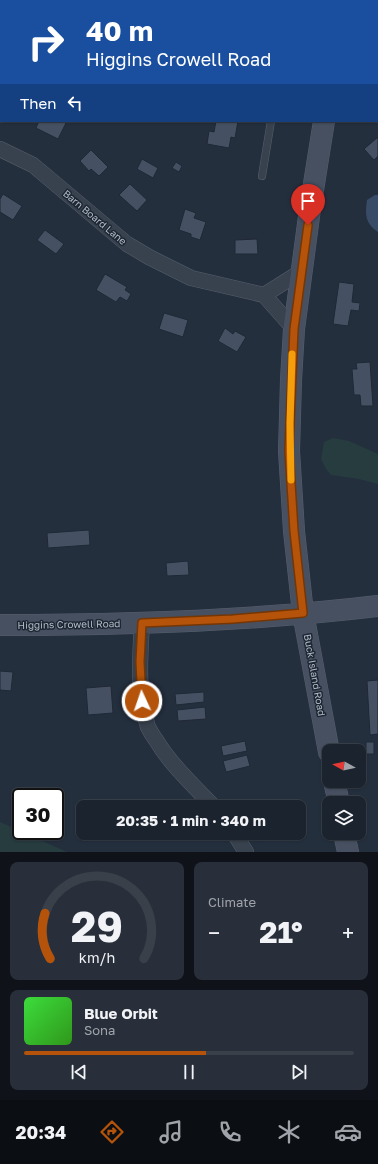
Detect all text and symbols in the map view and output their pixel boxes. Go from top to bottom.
text: 40 m [86,14,153,47]
icon: right [20,16,72,68]
text: Higgins Crowell Road [86,48,271,70]
icon: left [64,92,86,114]
text: Then [20,94,56,112]
pin [291,184,325,225]
street label: Barn Board Lane [61,187,129,247]
icon: arrive [297,190,319,212]
street label: Higgins Crowell Road [17,617,121,631]
street label: Buck Island Road [302,633,328,717]
position arrow [121,680,163,722]
north arrow [322,744,366,788]
map controls [322,744,366,840]
speed limit sign: 30 [12,788,64,840]
button: layers [322,796,366,840]
text: 20:35 · 1 min · 340 m [116,811,266,829]
text: Climate [208,894,256,910]
text: 29 [71,901,123,951]
text: 21° [259,914,303,950]
text: − [208,919,220,946]
text: + [342,919,354,946]
text: km/h [79,949,115,966]
text: Blue Orbit [84,1004,158,1022]
text: Sona [84,1022,115,1038]
icon: previous [68,1061,90,1083]
icon: pause [178,1061,200,1083]
icon: next [288,1061,310,1083]
icon: directions [98,1118,126,1146]
icon: music [157,1118,185,1146]
icon: phone [216,1118,244,1146]
icon: climate [275,1118,303,1146]
icon: car [334,1118,362,1146]
text: 20:34 [16,1121,66,1143]

